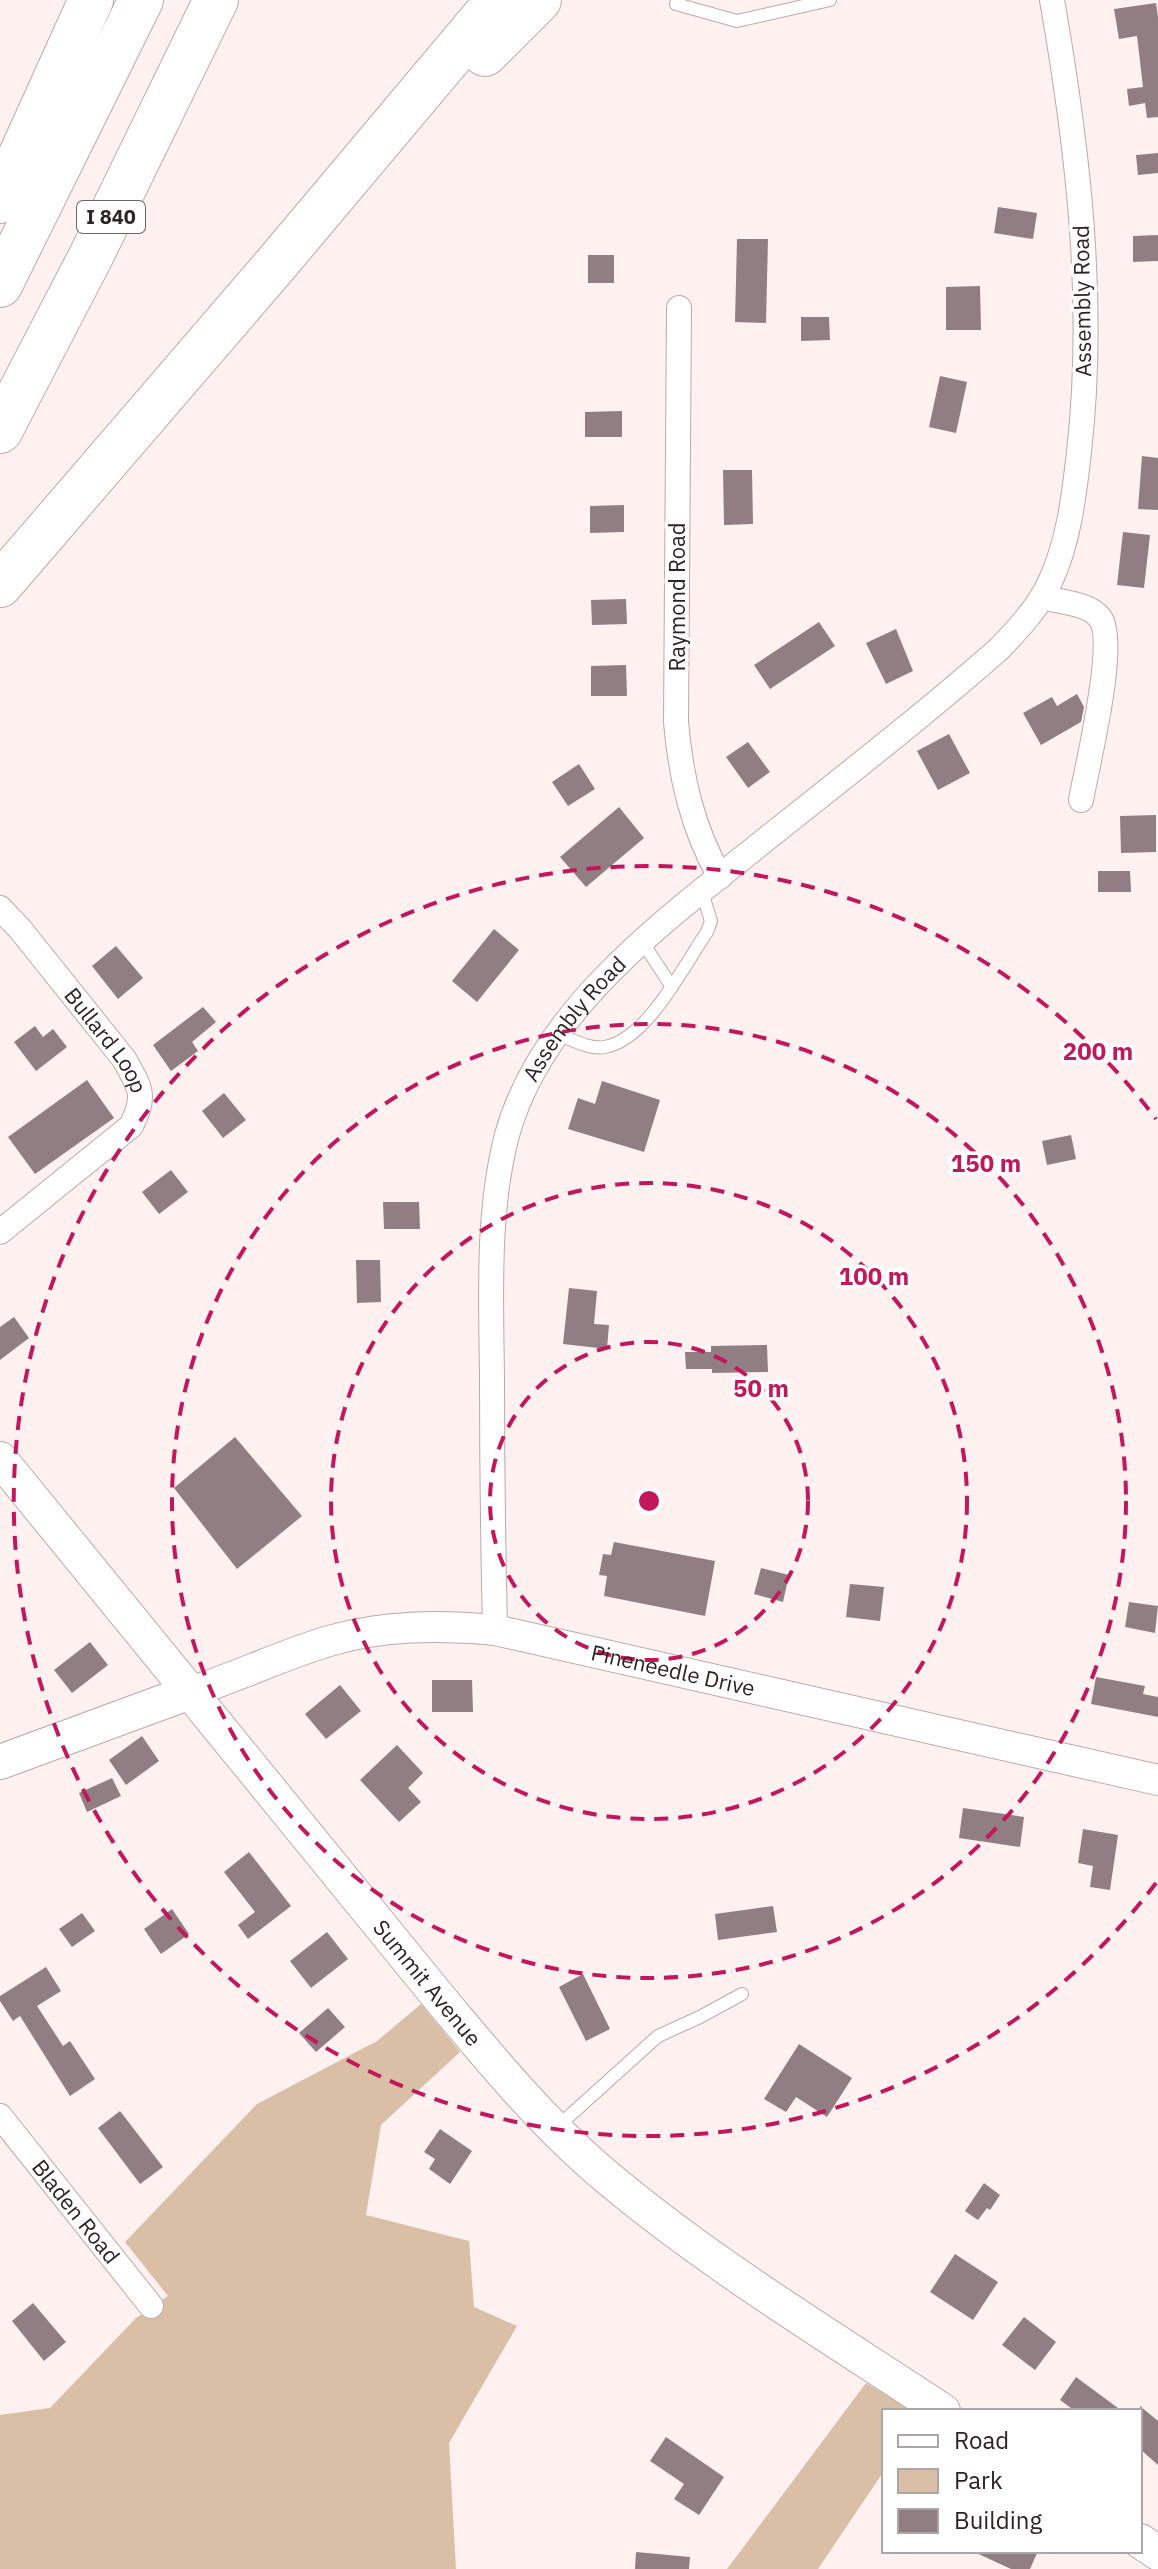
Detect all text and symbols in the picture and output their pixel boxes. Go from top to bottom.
road number: I 840 [77,201,145,233]
street label: Assembly Road [1066,225,1097,377]
street label: Raymond Road [662,522,691,672]
street label: Assembly Road [516,949,632,1086]
street label: Bullard Loop [58,981,154,1097]
text: 200 m [1063,1035,1133,1067]
text: 150 m [951,1147,1021,1179]
text: 100 m [839,1260,909,1292]
text: 50 m [733,1372,789,1404]
centre of rings [635,1487,663,1515]
street label: Pineneedle Drive [588,1637,758,1702]
street label: Summit Avenue [367,1913,488,2052]
street label: Bladen Road [26,2153,127,2269]
legend [882,2409,1142,2553]
text: Road [954,2424,1009,2456]
text: Park [954,2464,1003,2496]
text: Building [954,2504,1042,2536]

